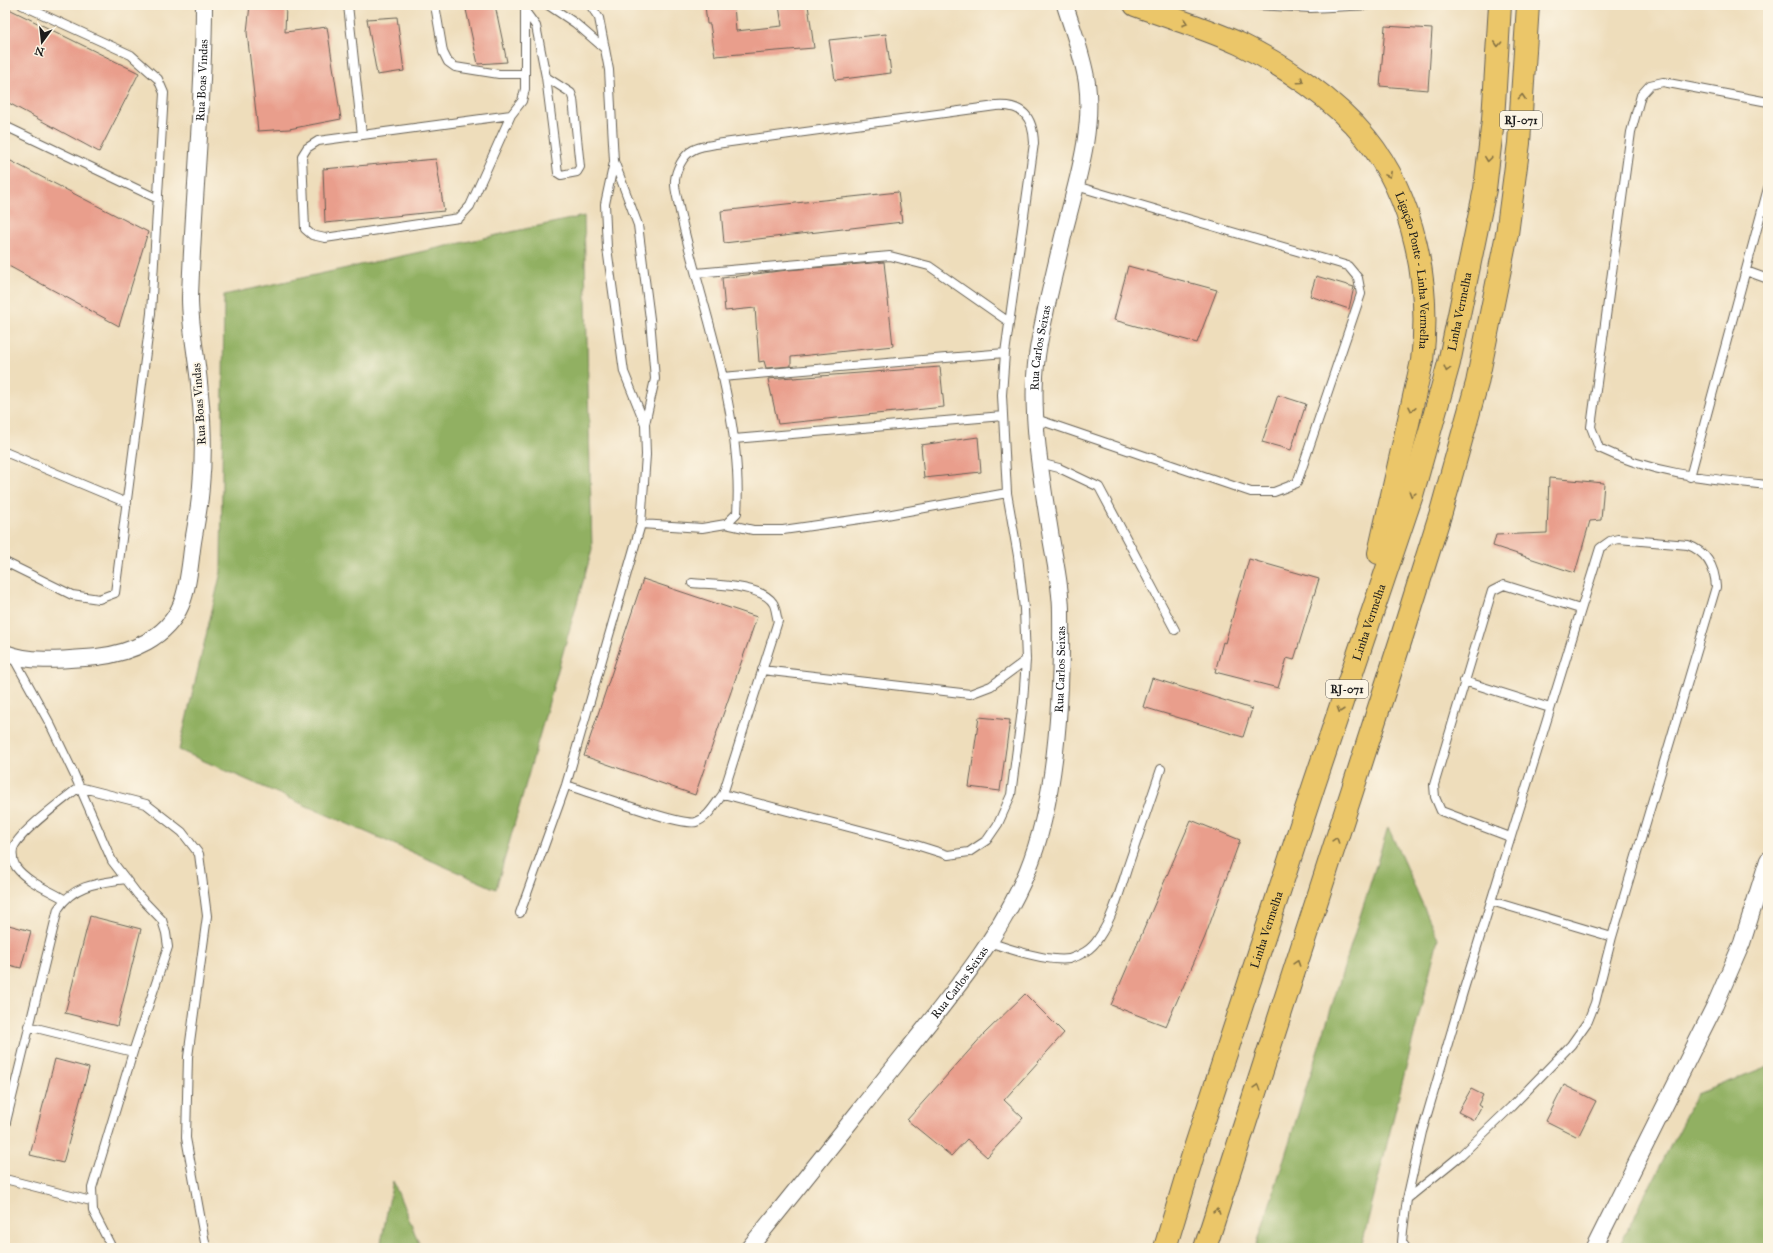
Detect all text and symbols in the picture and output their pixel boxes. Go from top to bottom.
one-way arrow [1182,18,1189,26]
north arrow [22,22,62,62]
street label: Rua Boas Vindas [193,39,211,122]
one-way arrow [1493,41,1502,47]
text: N [33,44,46,59]
one-way arrow [1297,76,1304,84]
one-way arrow [1518,94,1527,100]
road number: RJ-071 [1500,111,1542,129]
one-way arrow [1484,156,1493,162]
one-way arrow [1384,170,1392,178]
street label: Ligação Ponte - Linha Vermelha [1392,189,1431,351]
street label: Linha Vermelha [1445,270,1475,352]
street label: Rua Carlos Seixas [1028,304,1054,391]
street label: Rua Boas Vindas [189,363,209,445]
one-way arrow [1443,365,1452,372]
one-way arrow [1408,406,1416,412]
one-way arrow [1408,491,1417,498]
street label: Linha Vermelha [1349,581,1389,663]
street label: Rua Carlos Seixas [1052,626,1068,713]
road number: RJ-071 [1326,680,1368,698]
one-way arrow [1336,707,1345,714]
one-way arrow [1332,836,1340,843]
street label: Linha Vermelha [1247,889,1286,970]
street label: Rua Carlos Seixas [928,944,991,1021]
one-way arrow [1292,960,1301,967]
one-way arrow [1252,1084,1261,1091]
one-way arrow [1212,1208,1221,1215]

